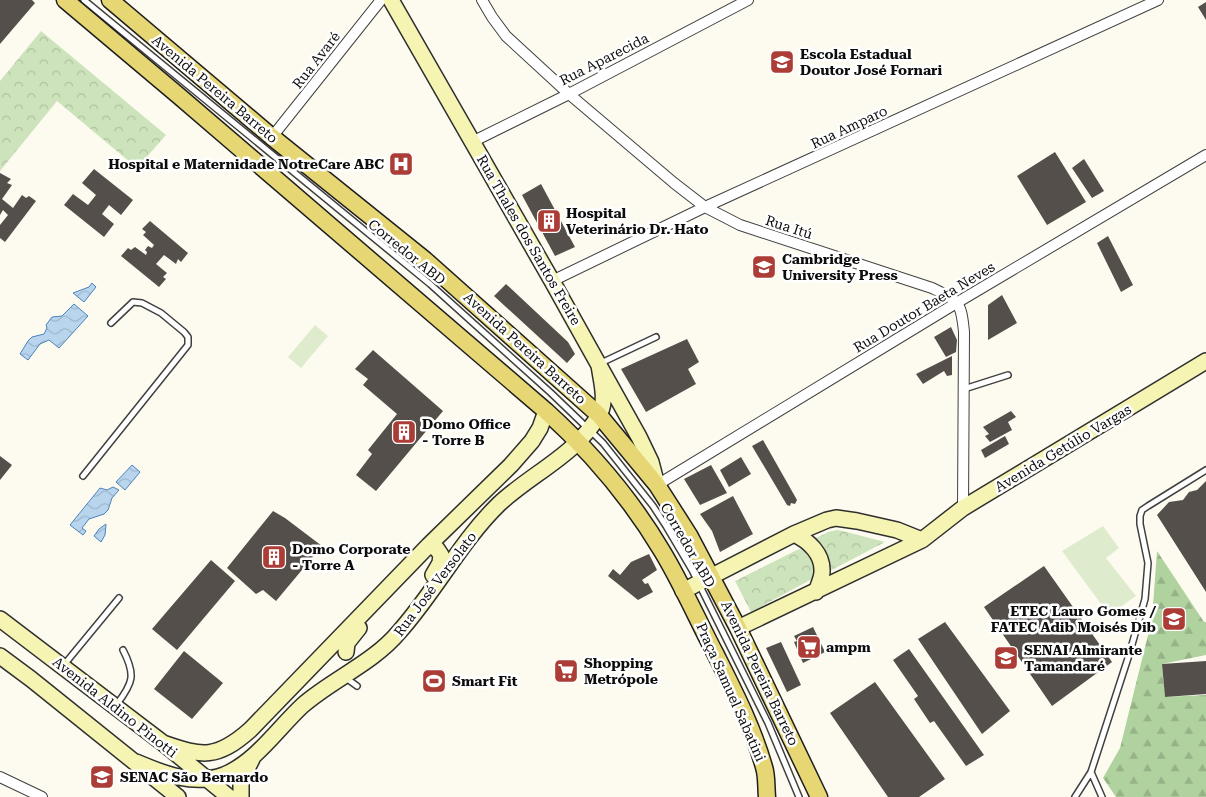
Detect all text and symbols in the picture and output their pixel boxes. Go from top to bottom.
street label: Rua Avaré [289,28,343,91]
street label: Rua Aparecida [557,29,652,88]
street label: Avenida Pereira Barreto [149,32,281,146]
place label: Escola Estadual Doutor José Fornari [800,46,942,78]
school or university icon: Escola Estadual Doutor José Fornari [769,49,795,75]
street label: Rua Amparo [808,102,890,152]
hospital icon: Hospital e Maternidade NotreCare ABC [388,151,414,177]
street label: Rua Thales dos Santos Freire [474,152,585,328]
place label: Hospital e Maternidade NotreCare ABC [108,156,384,172]
place label: Hospital Veterinário Dr. Hato [566,205,709,237]
building icon: Hospital Veterinário Dr. Hato [536,208,562,234]
street label: Rua Itú [763,212,815,242]
street label: Corredor ABD [365,216,449,288]
place label: Cambridge University Press [782,251,898,283]
school or university icon: Cambridge University Press [751,254,777,280]
street label: Rua Doutor Baeta Neves [850,258,998,356]
street label: Avenida Pereira Barreto [461,289,589,407]
street label: Avenida Getúlio Vargas [992,401,1134,495]
place label: Domo Office - Torre B [422,416,511,448]
building icon: Domo Office - Torre B [391,419,417,445]
street label: Corredor ABD [657,500,719,590]
street label: Rua José Versolato [391,529,479,639]
place label: Domo Corporate - Torre A [292,541,410,573]
building icon: Domo Corporate - Torre A [261,544,287,570]
street label: Avenida Pereira Barreto [718,598,802,748]
place label: ETEC Lauro Gomes / FATEC Adib Moisés Dib [991,603,1156,635]
school or university icon: ETEC Lauro Gomes / FATEC Adib Moisés Dib [1161,606,1187,632]
street label: Praça Samuel Sabatini [693,620,769,764]
supermarket icon: ampm [796,634,822,660]
place label: ampm [826,639,871,655]
place label: SENAI Almirante Tamandaré [1024,642,1142,674]
school or university icon: SENAI Almirante Tamandaré [993,645,1019,671]
street label: Avenida Aldino Pinotti [50,653,181,761]
place label: Shopping Metrópole [584,655,658,687]
supermarket icon: Shopping Metrópole [553,658,579,684]
sports icon: Smart Fit [421,668,447,694]
place label: Smart Fit [452,673,518,689]
school or university icon: SENAC São Bernardo [89,764,115,790]
place label: SENAC São Bernardo [120,769,268,785]

